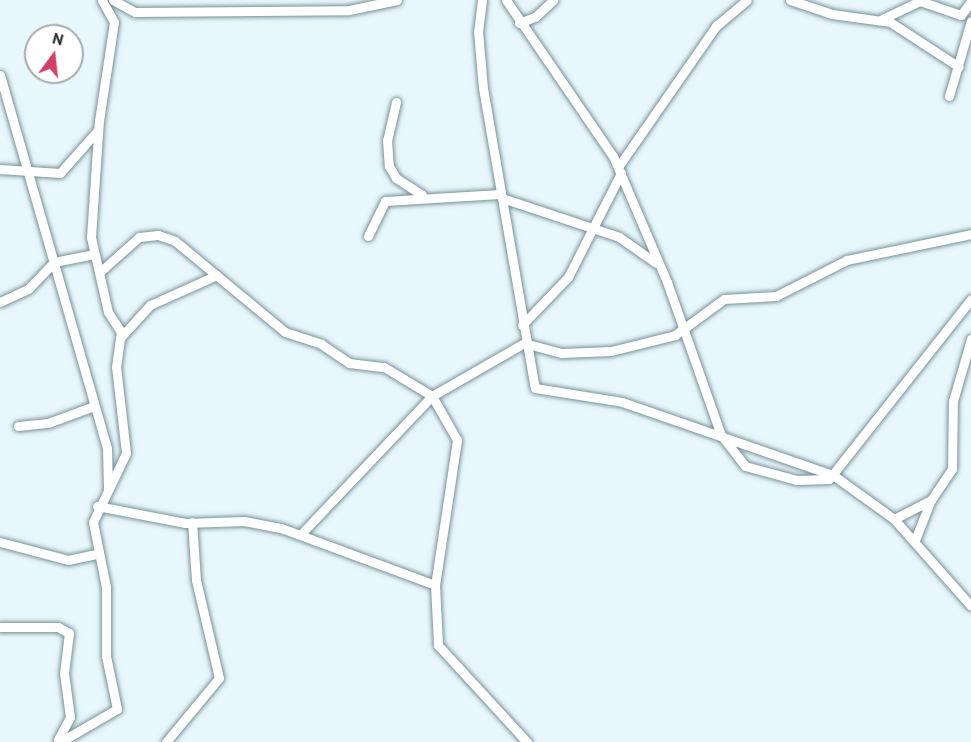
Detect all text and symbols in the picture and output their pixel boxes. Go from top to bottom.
north arrow [24,24,84,84]
text: N [50,28,66,50]

